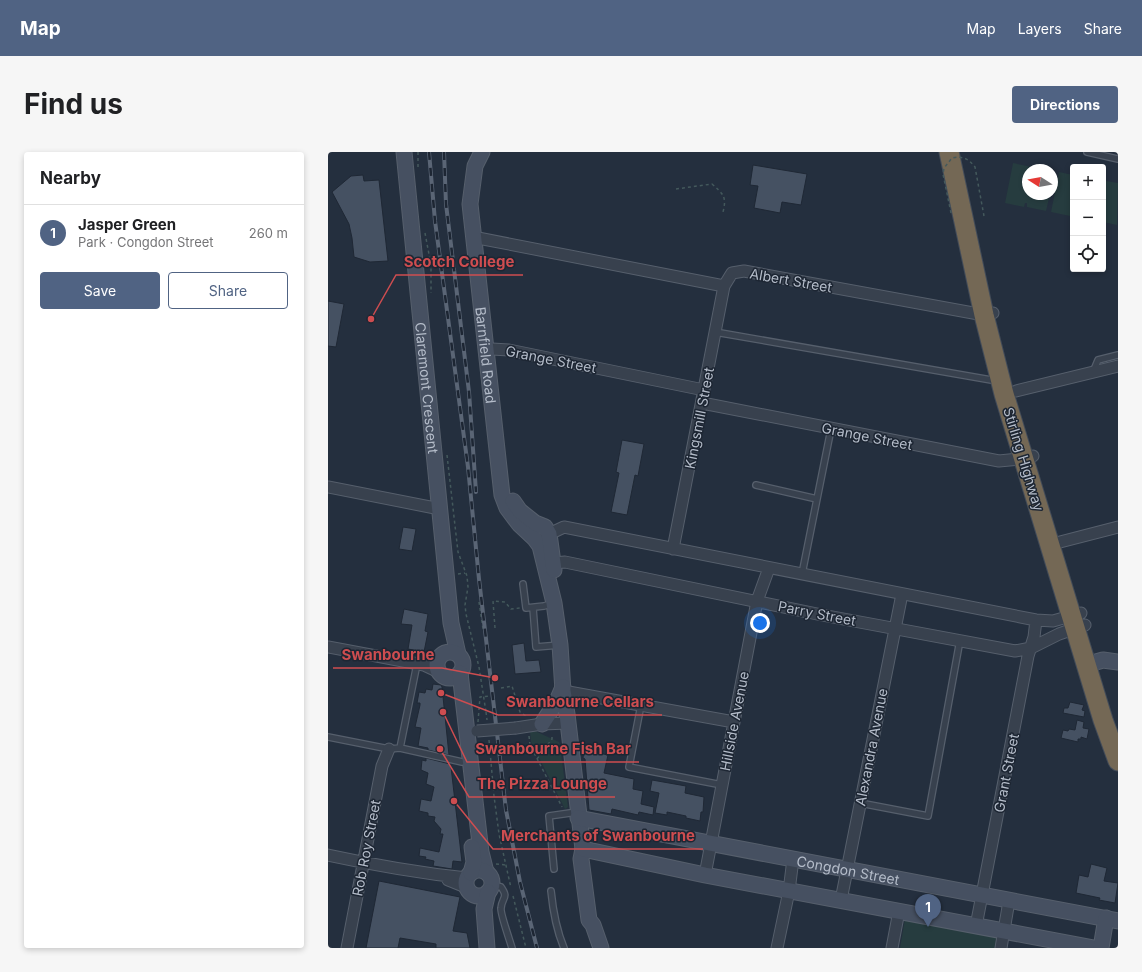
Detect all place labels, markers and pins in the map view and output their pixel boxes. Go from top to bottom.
callout: Scotch College [396,248,523,275]
callout: Swanbourne [333,641,442,668]
callout: Swanbourne Cellars [498,688,662,715]
callout: Swanbourne Fish Bar [467,735,639,762]
callout: The Pizza Lounge [469,770,615,797]
callout: Merchants of Swanbourne [493,822,703,849]
pin: 1 [915,894,941,927]

